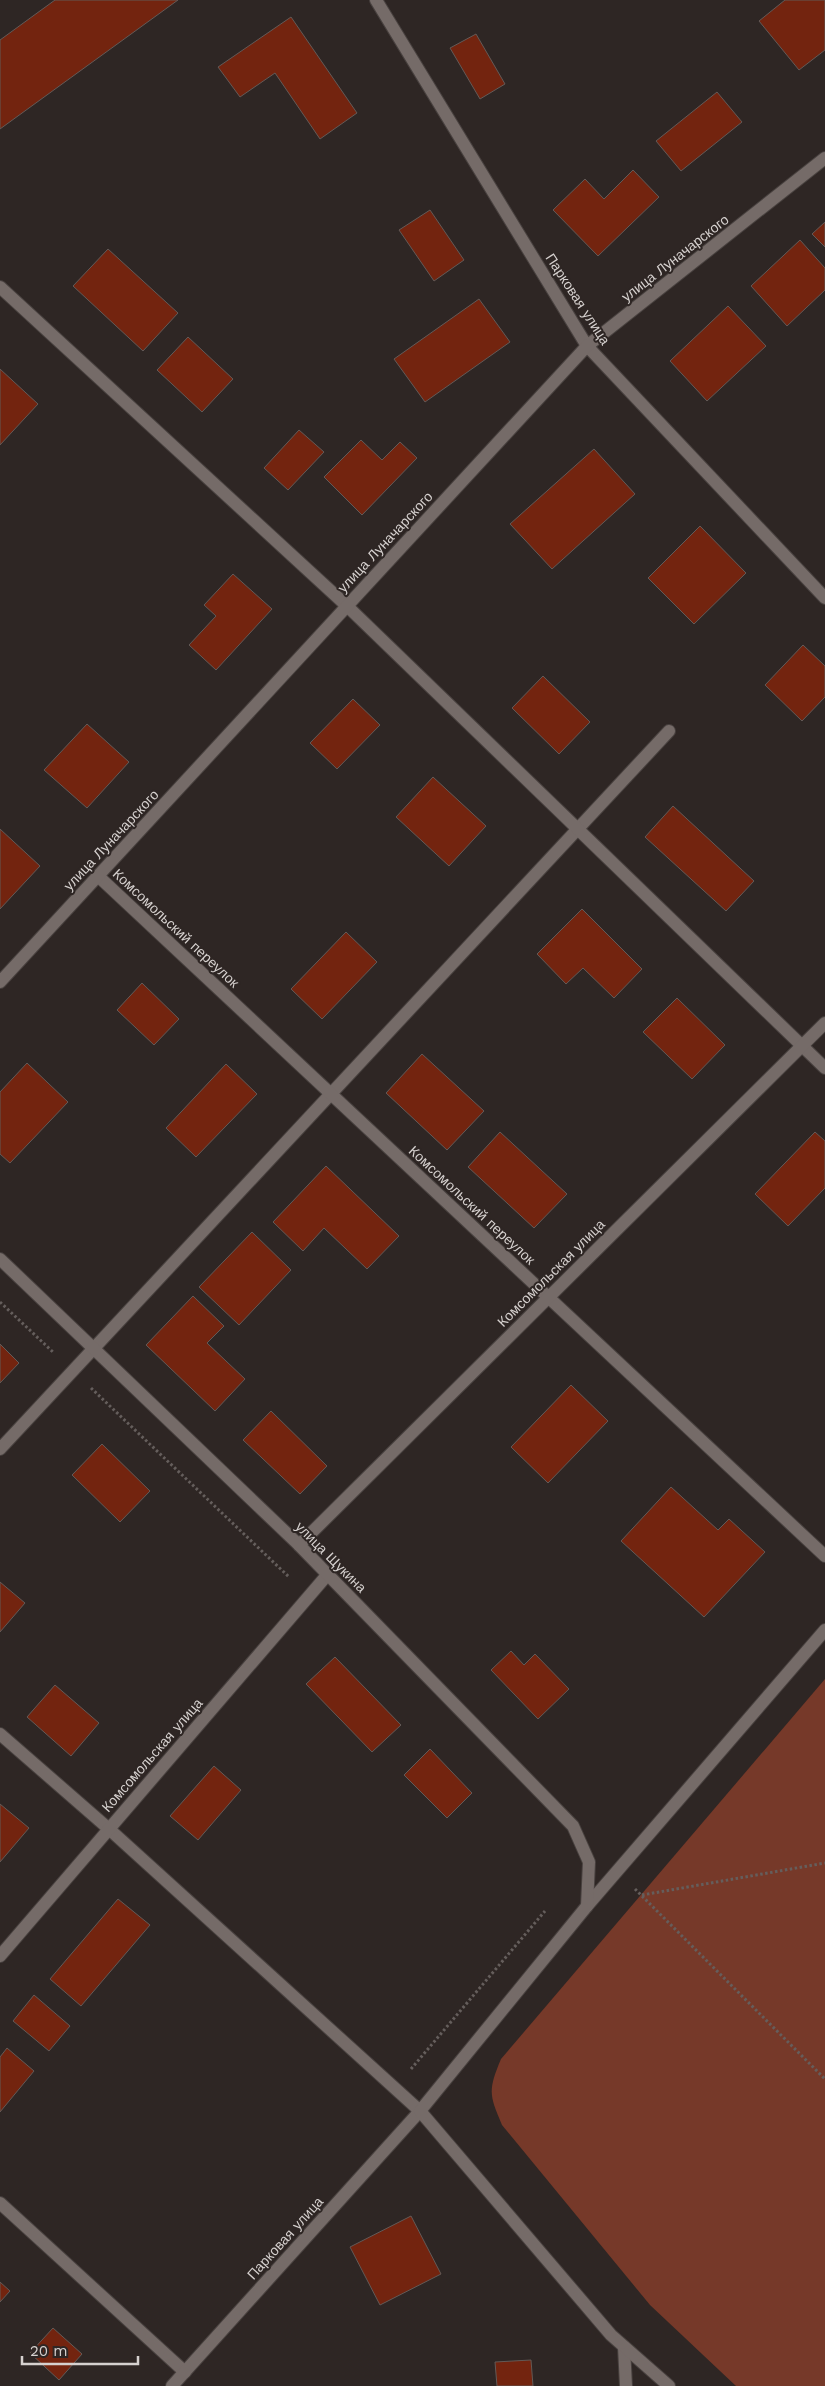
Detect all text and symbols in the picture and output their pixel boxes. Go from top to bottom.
street label: улица Луначарского [618,211,732,305]
street label: Парковая улица [543,250,614,348]
street label: улица Луначарского [334,488,436,595]
street label: улица Луначарского [60,786,162,893]
street label: Комсомольский переулок [110,865,243,991]
street label: Комсомольский переулок [406,1142,539,1268]
street label: Комсомольская улица [494,1216,608,1330]
street label: улица Щукина [292,1518,370,1596]
street label: Комсомольская улица [98,1695,206,1815]
street label: Парковая улица [244,2193,326,2283]
scale bar [22,2334,139,2366]
text: 20 m [30,2342,68,2360]

